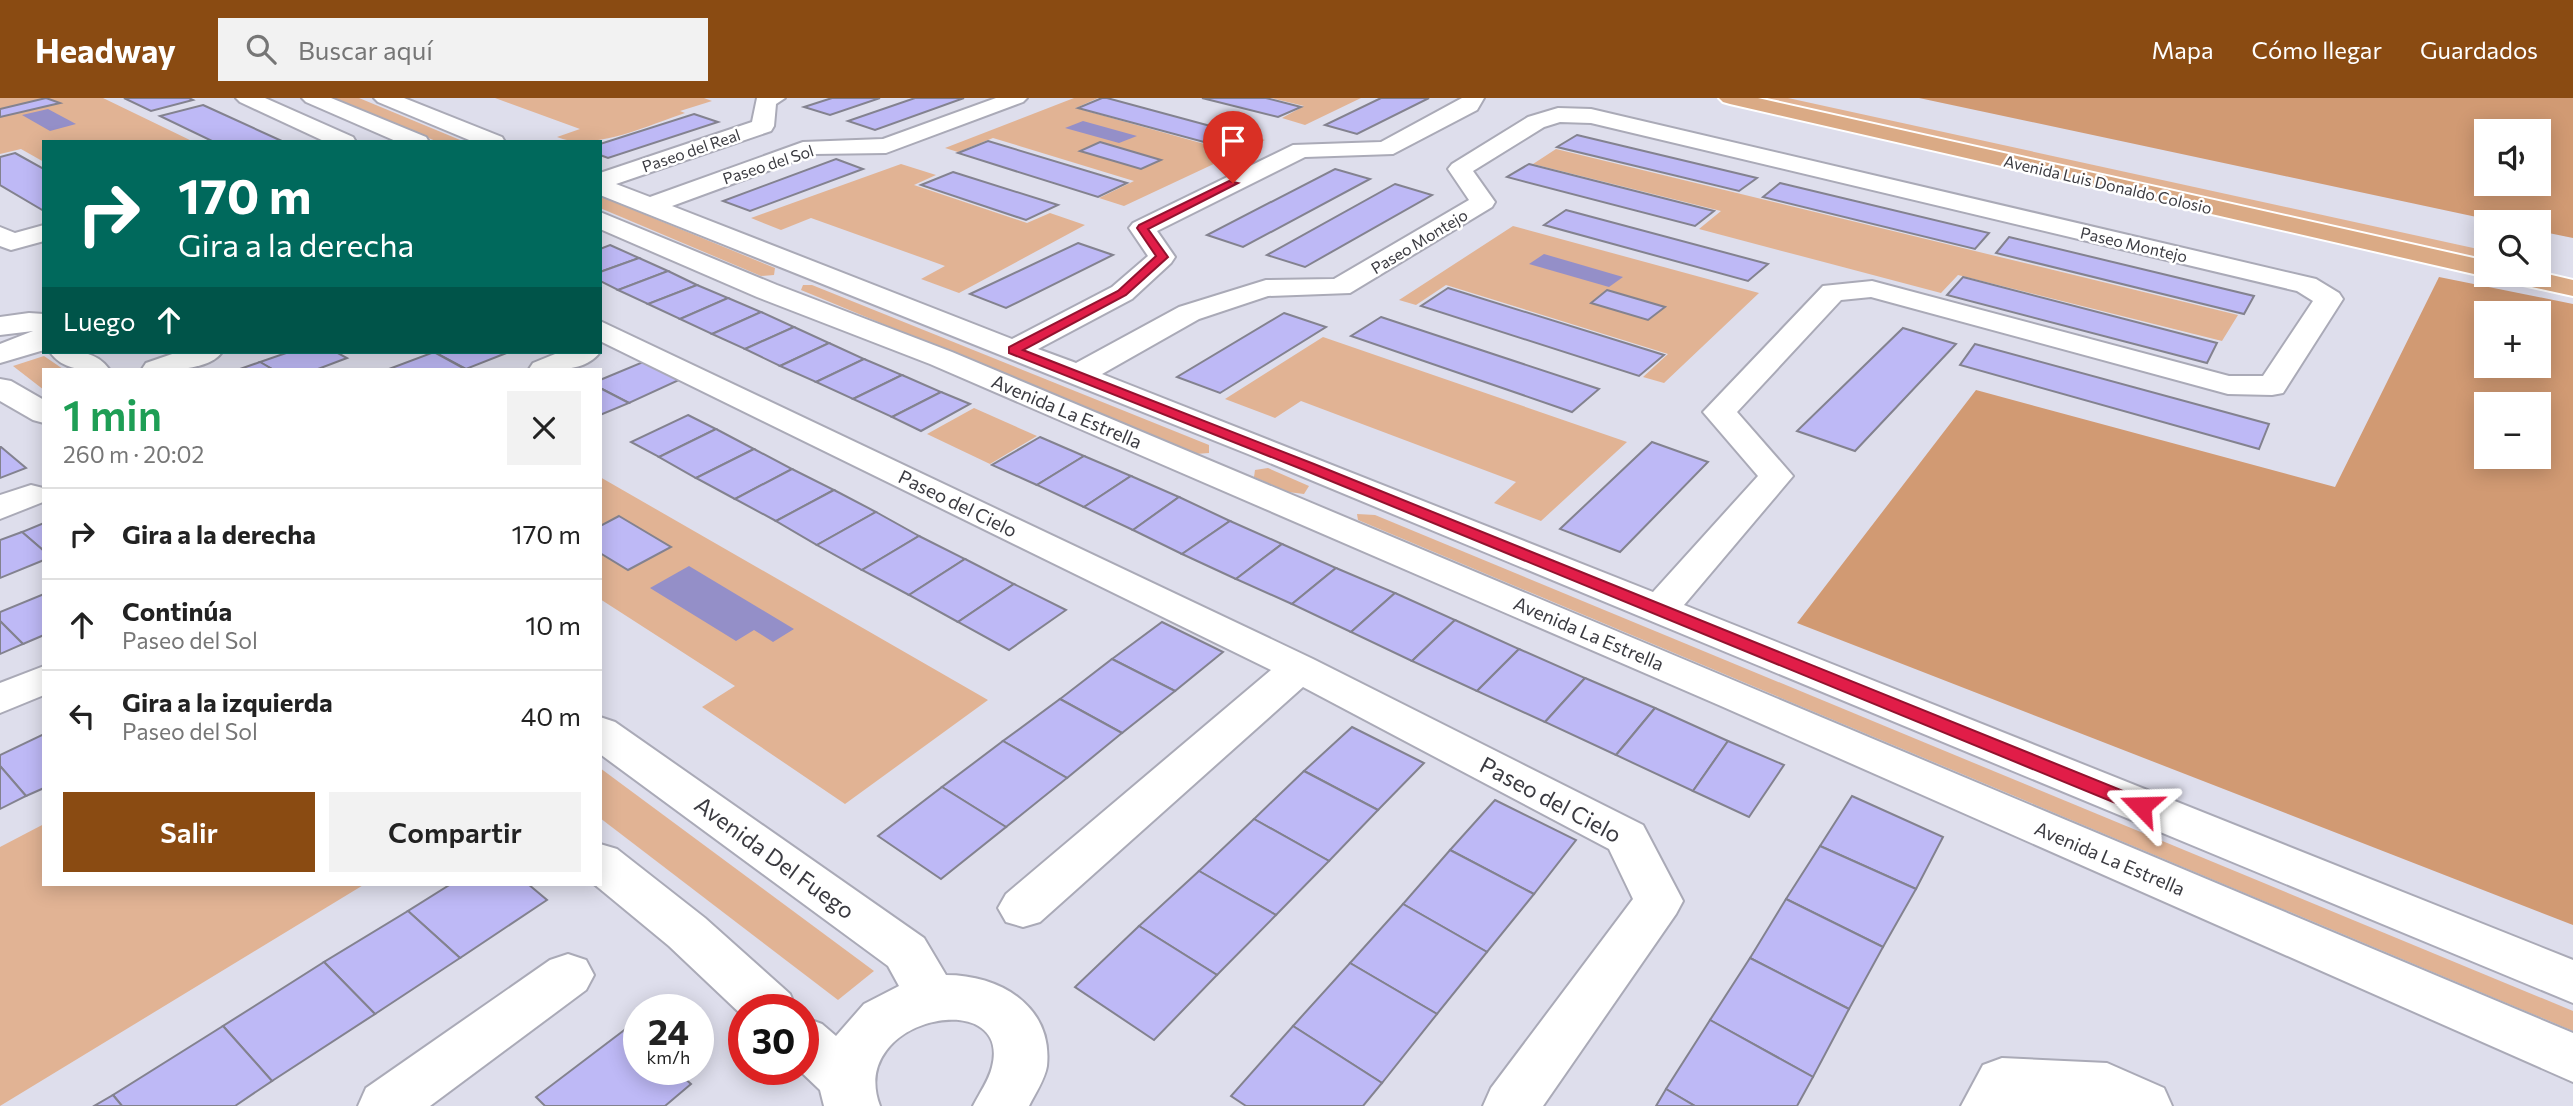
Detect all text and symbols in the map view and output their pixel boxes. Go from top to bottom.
search box [218,18,708,81]
text: Headway [35,29,176,70]
icon: search [242,30,280,68]
text: Buscar aquí [298,34,433,65]
text: Mapa [2151,35,2214,64]
text: Cómo llegar [2252,35,2382,64]
text: Guardados [2420,35,2538,64]
pin [1203,111,1263,183]
map controls [2474,119,2551,469]
button: sound [2474,119,2551,196]
icon: arrive [1214,122,1252,160]
street label: Paseo del Real [639,124,743,176]
street label: Paseo del Sol [720,140,816,188]
street label: Avenida Luis Donaldo Colosio [2002,151,2214,217]
text: 170 m [178,164,311,224]
icon: right [63,168,154,259]
street label: Paseo Montejo [1367,205,1471,277]
button: search [2474,210,2551,287]
street label: Paseo Montejo [2079,222,2189,266]
text: Gira a la derecha [178,224,414,264]
icon: ahead [150,301,188,339]
button: + [2474,301,2551,378]
text: Luego [63,305,136,336]
street label: Avenida La Estrella [988,369,1146,453]
text: 1 min [63,388,162,440]
button: close [507,391,581,465]
button: − [2474,392,2551,469]
text: 260 m · 20:02 [63,440,204,468]
street label: Paseo del Cielo [895,464,1021,542]
icon: right [63,515,101,553]
text: Gira a la derecha [122,518,316,549]
text: 170 m [512,518,581,549]
street label: Avenida La Estrella [1510,591,1668,675]
text: Continúa [122,595,232,626]
icon: ahead [63,606,101,644]
text: 10 m [525,609,581,640]
text: Paseo del Sol [122,626,258,654]
text: Gira a la izquierda [122,686,333,717]
icon: left [63,697,101,735]
text: 40 m [521,700,581,731]
text: Paseo del Sol [122,717,258,745]
street label: Paseo del Cielo [1475,750,1627,848]
position arrow [2104,769,2178,843]
street label: Avenida Del Fuego [690,790,860,924]
button: Salir [63,792,315,872]
button: Compartir [329,792,581,872]
street label: Avenida La Estrella [2031,816,2189,900]
speed limit sign: 30 [728,994,819,1085]
text: 24 [648,1009,689,1052]
text: km/h [647,1046,690,1068]

